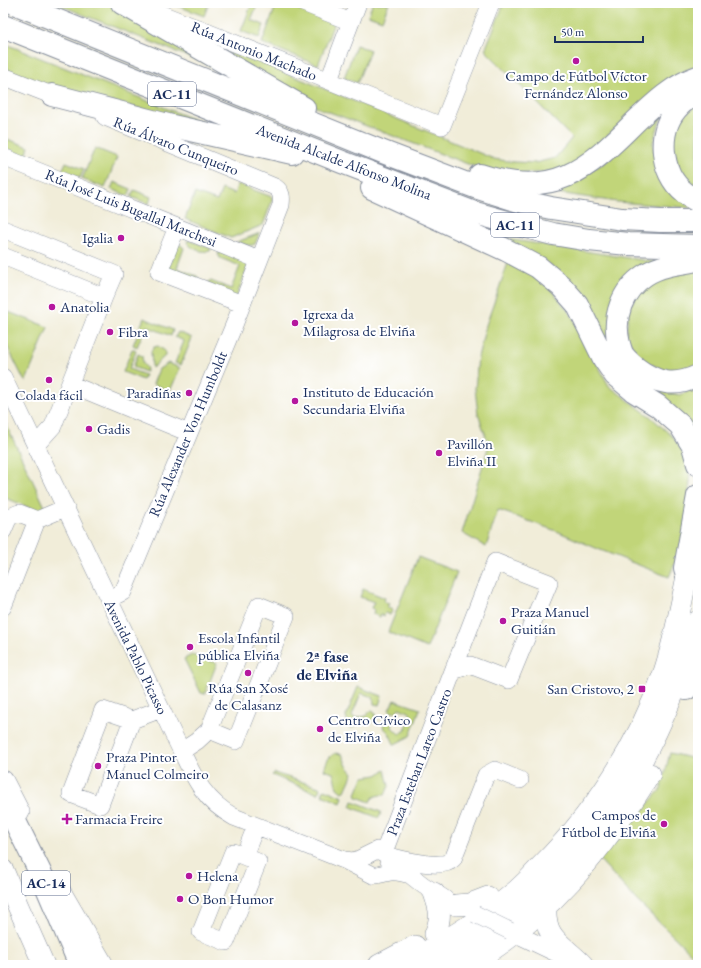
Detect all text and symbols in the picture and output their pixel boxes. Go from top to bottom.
street label: Rúa Antonio Machado [188,17,320,84]
scale bar [555,18,643,44]
text: 50 m [561,24,585,40]
marker: Campo de Fútbol Víctor Fernández Alonso [571,56,581,66]
place label: Campo de Fútbol Víctor Fernández Alonso [505,66,647,102]
road number: AC-11 [148,82,196,106]
street label: Rúa Álvaro Cunqueiro [111,112,242,179]
street label: Avenida Alcalde Alfonso Molina [253,119,434,204]
street label: Rúa José Luis Bugallal Marchesi [43,164,220,251]
road number: AC-11 [491,213,539,237]
place label: Igalia [82,228,113,247]
marker: Igalia [116,233,126,243]
place label: Anatolia [59,297,109,316]
marker: Anatolia [47,302,57,312]
place label: Igrexa da Milagrosa de Elviña [303,304,415,340]
marker: Igrexa da Milagrosa de Elviña [290,318,300,328]
place label: Fibra [118,322,148,341]
marker: Fibra [105,327,115,337]
street label: Rúa Alexander Von Humboldt [144,348,231,520]
marker: Colada fácil [44,375,54,385]
place label: Instituto de Educación Secundaria Elviña [303,382,434,418]
place label: Paradiñas [126,383,181,402]
place label: Colada fácil [15,385,83,404]
marker: Paradiñas [184,388,194,398]
marker: Instituto de Educación Secundaria Elviña [290,396,300,406]
place label: Gadis [97,419,130,438]
marker: Gadis [84,424,94,434]
place label: Pavillón Elviña II [447,434,496,470]
marker: Pavillón Elviña II [434,448,444,458]
street label: Avenida Pablo Picasso [100,595,173,717]
place label: Praza Manuel Guitián [511,602,589,638]
marker: Praza Manuel Guitián [498,616,508,626]
place label: Escola Infantil pública Elviña [198,628,281,664]
marker: Escola Infantil pública Elviña [185,642,195,652]
district label: 2ª fase de Elviña [296,646,359,685]
marker: Rúa San Xosé de Calasanz [243,668,253,678]
place label: Rúa San Xosé de Calasanz [208,678,288,714]
place label: San Cristovo, 2 [547,679,635,698]
marker: San Cristovo, 2 [637,684,647,694]
street label: Praza Esteban Lareo Castro [382,685,455,838]
place label: Centro Cívico de Elviña [328,710,410,746]
marker: Centro Cívico de Elviña [315,724,325,734]
place label: Praza Pintor Manuel Colmeiro [106,747,209,783]
marker: Praza Pintor Manuel Colmeiro [93,761,103,771]
place label: Campos de Fútbol de Elviña [562,805,656,841]
place label: Farmacia Freire [75,809,163,828]
marker: Farmacia Freire [62,814,72,824]
marker: Campos de Fútbol de Elviña [659,819,669,829]
place label: Helena [197,866,238,885]
road number: AC-14 [22,871,70,895]
marker: Helena [184,871,194,881]
place label: O Bon Humor [188,889,274,908]
marker: O Bon Humor [175,894,185,904]

